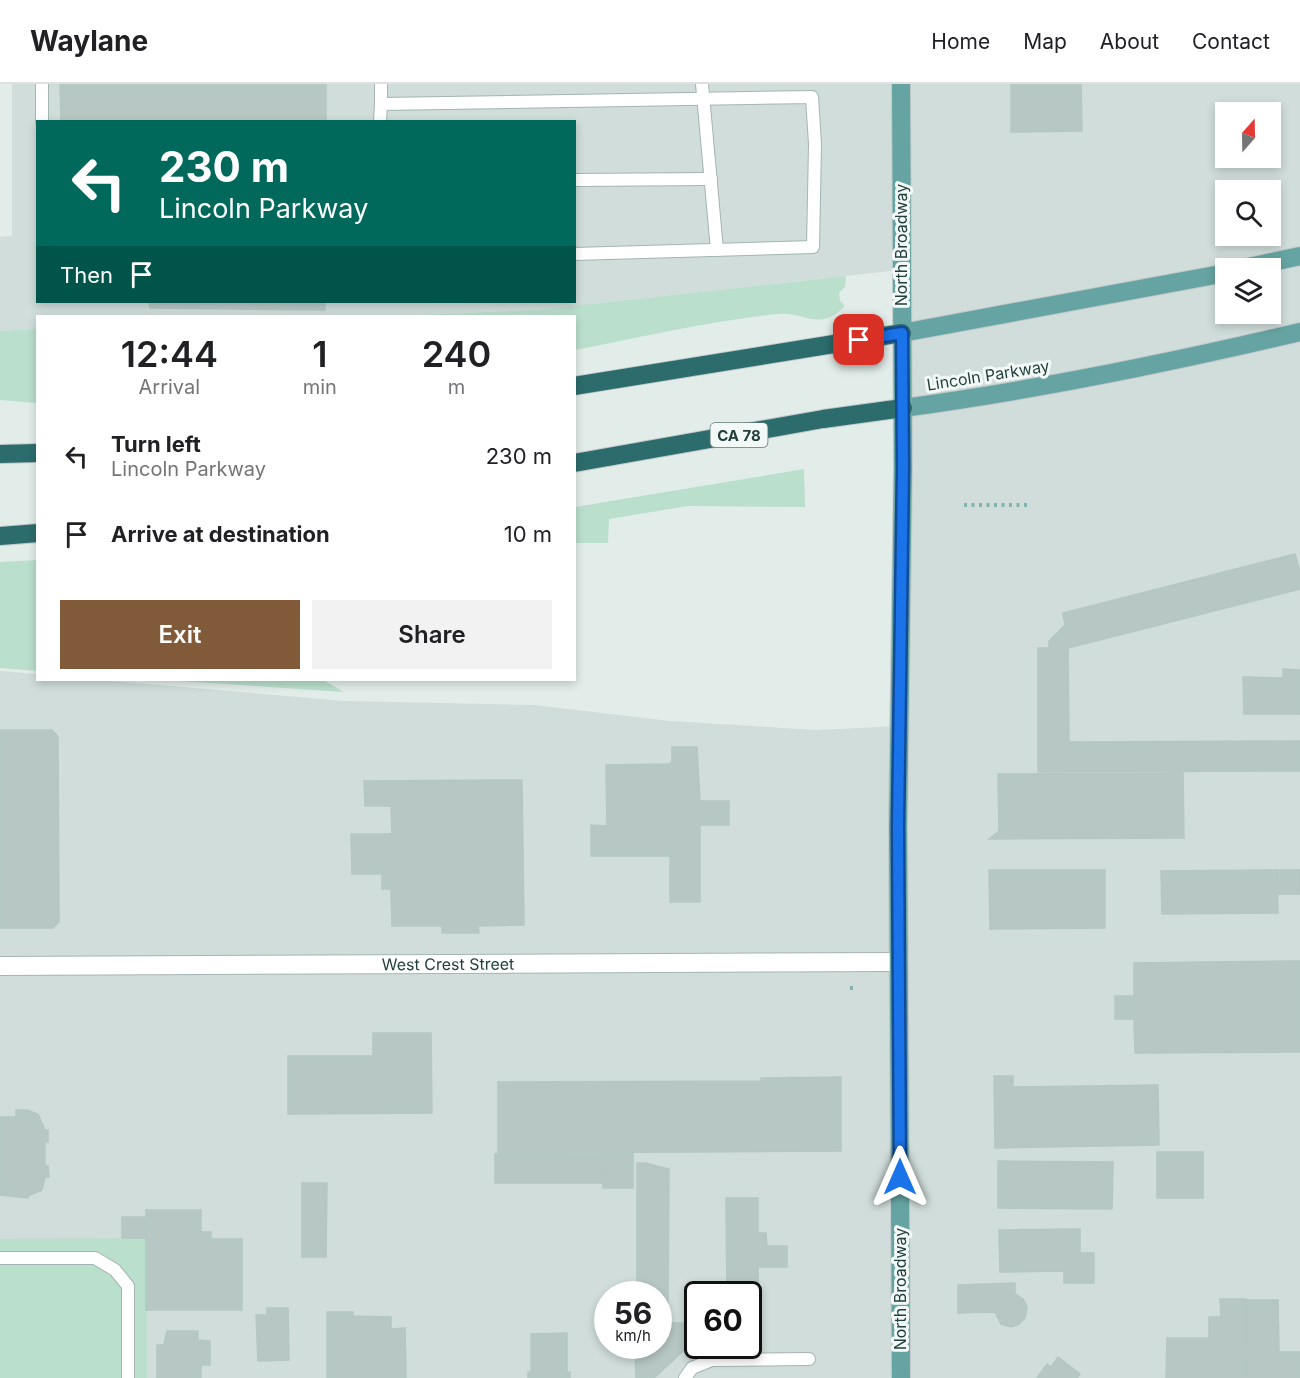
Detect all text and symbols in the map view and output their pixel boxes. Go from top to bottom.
text: Waylane [30,24,148,58]
text: Home [931,29,990,54]
text: Map [1023,29,1067,54]
text: About [1100,29,1159,54]
text: Contact [1192,29,1270,54]
north arrow [1215,102,1281,168]
map controls [1215,102,1281,324]
text: 230 m [159,141,289,192]
icon: left [60,144,138,222]
button: search [1215,180,1281,246]
street label: North Broadway [891,184,911,306]
text: Lincoln Parkway [159,192,368,225]
icon: arrive [125,258,158,291]
button: layers [1215,258,1281,324]
text: Then [60,262,113,288]
pin [833,314,884,365]
icon: arrive [842,323,875,356]
text: 12:44 [121,332,218,376]
text: 1 [312,332,327,376]
text: 240 [422,332,491,376]
street label: Lincoln Parkway [925,355,1051,395]
text: Arrival [139,375,200,399]
text: min [303,375,337,399]
text: m [448,375,465,399]
road number: CA 78 [710,423,768,447]
text: Turn left [111,431,201,457]
icon: left [60,440,93,473]
text: 230 m [486,443,552,469]
text: Lincoln Parkway [111,457,266,481]
icon: arrive [60,518,93,551]
text: Arrive at destination [111,521,330,547]
text: 10 m [504,521,552,547]
button: Exit [60,600,300,669]
button: Share [312,600,552,669]
street label: West Crest Street [382,954,514,974]
position arrow [868,1145,932,1209]
street label: North Broadway [890,1228,910,1350]
speed limit sign: 60 [684,1281,762,1359]
text: 56 [614,1295,652,1331]
text: km/h [615,1326,651,1345]

